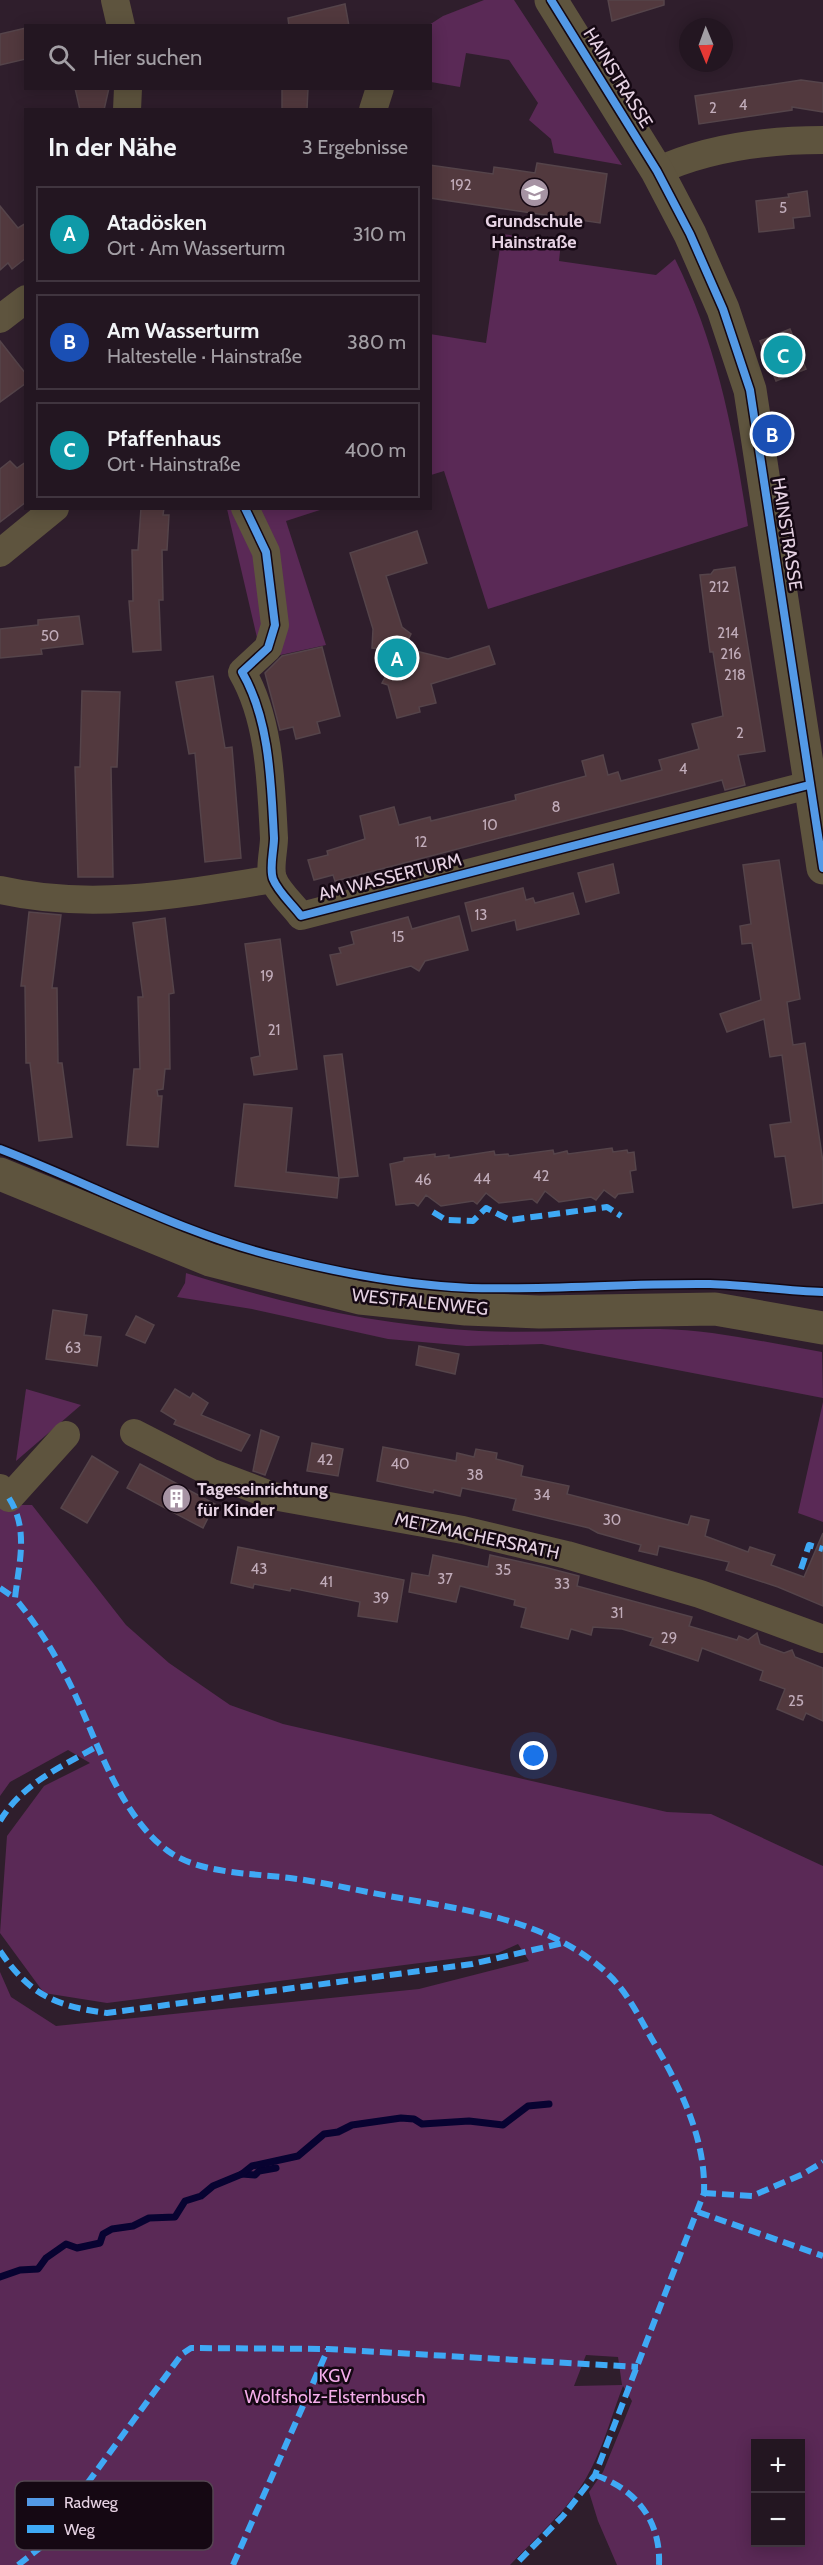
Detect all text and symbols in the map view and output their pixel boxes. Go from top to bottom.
north arrow [679,18,733,72]
search box [24,24,432,90]
street label: HAINSTRASSE [578,24,658,132]
icon: search [45,41,78,74]
text: Hier suchen [93,44,202,71]
house number: 4 [739,96,748,114]
house number: 2 [709,99,717,117]
text: In der Nähe [48,131,177,163]
text: 3 Ergebnisse [302,135,408,159]
house number: 192 [450,176,472,194]
school or university icon: Grundschule Hainstraße [518,176,550,208]
house number: 5 [779,199,787,217]
text: Atadösken [107,209,207,236]
place label: Grundschule Hainstraße [485,210,583,253]
text: A [63,222,76,246]
text: 310 m [353,222,406,246]
text: Ort · Am Wasserturm [107,236,285,260]
text: Am Wasserturm [107,317,259,344]
text: B [63,330,76,354]
text: 380 m [347,330,406,354]
pin: C [764,332,802,378]
text: Haltestelle · Hainstraße [107,344,302,368]
pin: B [752,412,792,456]
text: Pfaffenhaus [107,425,221,452]
text: C [63,438,76,462]
text: 400 m [344,438,406,462]
text: Ort · Hainstraße [107,452,241,476]
street label: HAINSTRASSE [767,476,807,592]
house number: 212 [709,578,729,596]
house number: 214 [717,624,739,642]
house number: 50 [41,627,59,645]
pin: A [378,636,416,680]
house number: 216 [720,645,742,663]
house number: 218 [724,666,746,684]
house number: 2 [736,724,744,742]
house number: 4 [679,760,688,778]
house number: 8 [551,798,561,816]
house number: 10 [482,816,498,834]
house number: 12 [415,833,428,851]
street label: AM WASSERTURM [316,849,464,905]
house number: 13 [474,906,488,924]
house number: 15 [391,928,405,946]
house number: 19 [260,967,274,985]
house number: 21 [268,1021,280,1039]
house number: 42 [533,1167,549,1185]
house number: 44 [473,1170,491,1188]
house number: 46 [414,1171,432,1189]
street label: WESTFALENWEG [351,1284,489,1320]
house number: 63 [65,1339,81,1357]
house number: 42 [317,1451,333,1469]
house number: 40 [390,1455,410,1473]
house number: 38 [466,1466,484,1484]
place label: Tageseinrichtung für Kinder [197,1478,328,1521]
building icon: Tageseinrichtung für Kinder [160,1483,192,1515]
house number: 34 [534,1486,551,1504]
street label: METZMACHERSRATH [393,1508,561,1564]
house number: 30 [603,1511,621,1529]
house number: 43 [251,1560,267,1578]
house number: 35 [495,1561,511,1579]
house number: 37 [437,1570,453,1588]
house number: 41 [319,1573,333,1591]
house number: 33 [554,1575,570,1593]
house number: 39 [373,1589,389,1607]
house number: 31 [610,1604,624,1622]
house number: 29 [661,1629,677,1647]
house number: 25 [788,1692,804,1710]
your location [519,1741,548,1770]
park label: KGV Wolfsholz-Elsternbusch [244,2365,426,2408]
map controls [751,2439,805,2547]
button: + [751,2439,805,2493]
legend [15,2481,213,2550]
text: Radweg [64,2493,119,2512]
button: − [751,2493,805,2547]
text: Weg [64,2520,96,2539]

